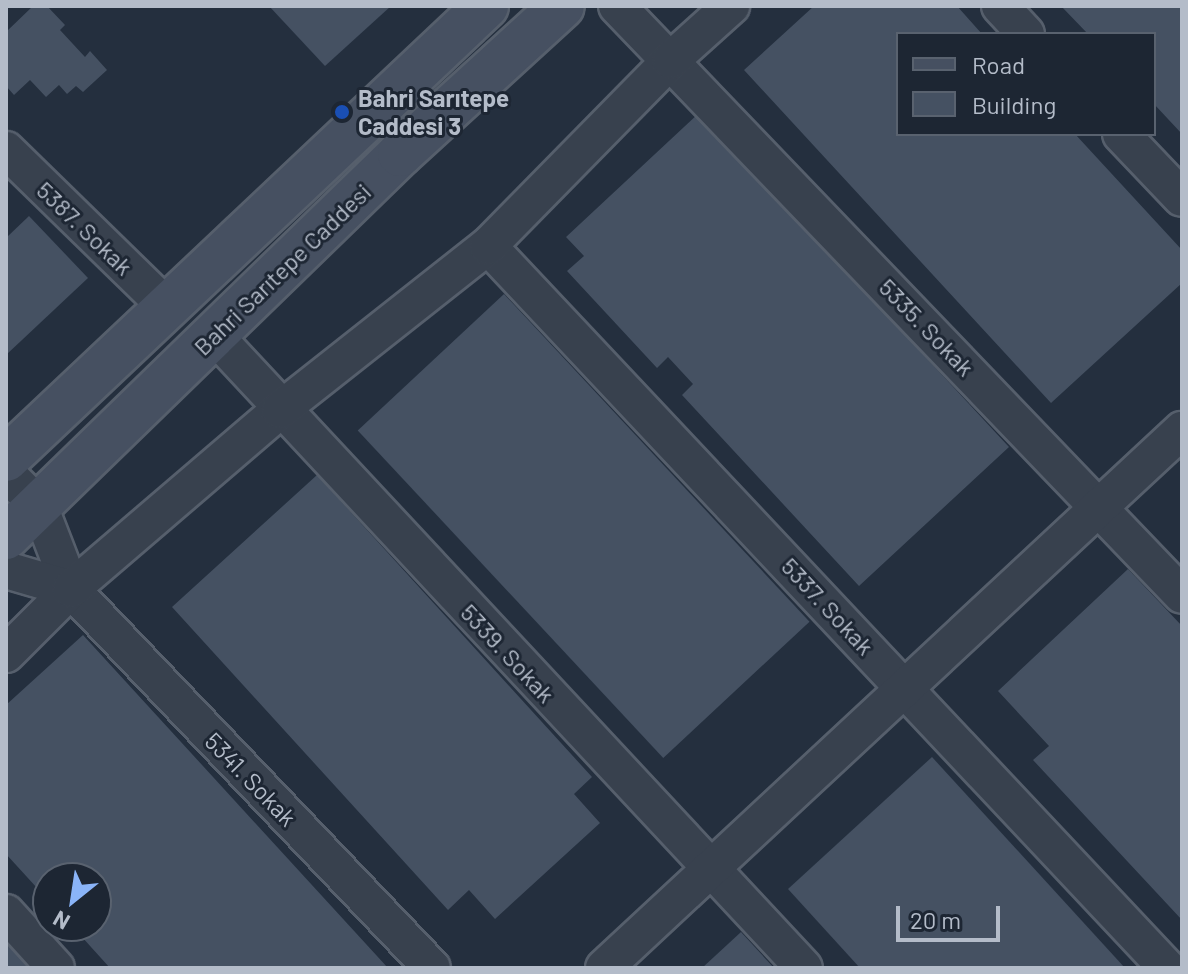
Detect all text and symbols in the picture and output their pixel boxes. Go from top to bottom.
legend [896,32,1156,136]
text: Road [972,50,1025,79]
place label: Bahri Sarıtepe Caddesi 3 [358,84,509,140]
text: Building [972,90,1056,119]
marker: Bahri Sarıtepe Caddesi 3 [333,103,351,121]
street label: 5387. Sokak [31,175,139,281]
street label: Bahri Sarıtepe Caddesi [188,177,376,361]
street label: 5335. Sokak [874,272,980,382]
street label: 5337. Sokak [776,552,880,660]
street label: 5339. Sokak [455,598,561,708]
street label: 5341. Sokak [199,726,303,832]
north arrow [32,862,112,942]
scale bar [900,890,1004,940]
text: 20 m [910,905,961,934]
text: N [48,906,74,936]

